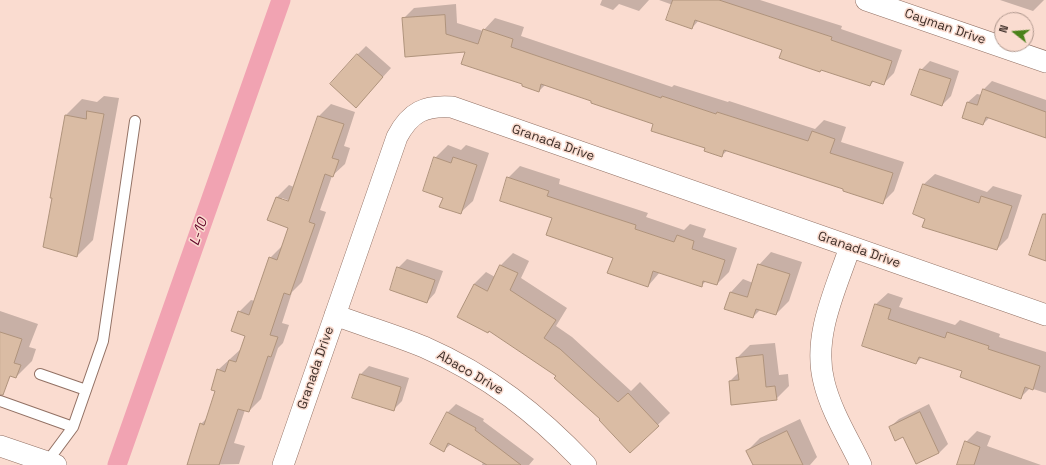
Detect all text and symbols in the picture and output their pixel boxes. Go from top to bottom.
street label: Cayman Drive [902,6,988,48]
north arrow [994,12,1034,52]
text: N [996,23,1011,34]
street label: Granada Drive [510,122,596,164]
water label: L-10 [186,216,212,248]
street label: Granada Drive [816,229,902,271]
street label: Granada Drive [295,325,337,411]
street label: Abaco Drive [434,348,506,398]

